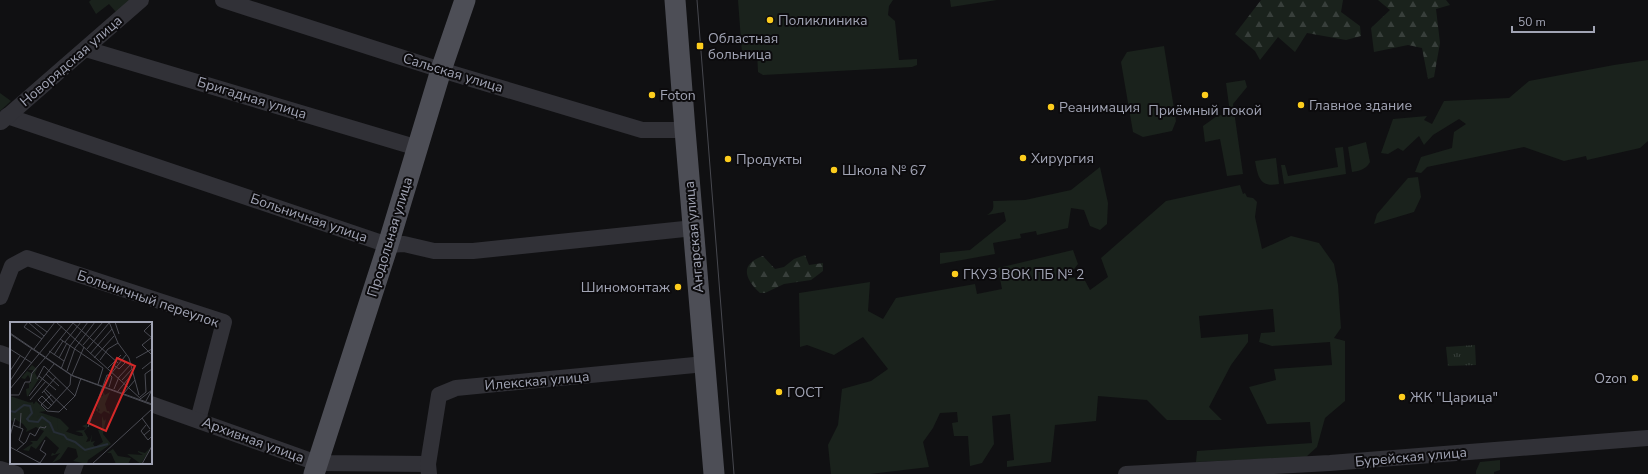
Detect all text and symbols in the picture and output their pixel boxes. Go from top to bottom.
scale bar [1512,8,1594,34]
street label: Новорядская улица [16,11,126,111]
place label: Поликлиника [778,11,867,30]
text: 50 m [1518,14,1546,30]
marker: Поликлиника [765,15,775,25]
place label: Областная больница [708,29,778,64]
marker: Областная больница [695,41,705,51]
street label: Сальская улица [400,49,506,97]
street label: Бригадная улица [195,72,309,124]
place label: Foton [660,86,696,105]
marker: Foton [647,90,657,100]
marker: Приёмный покой [1200,90,1210,100]
place label: Главное здание [1309,96,1412,115]
place label: Реанимация [1059,98,1140,117]
marker: Главное здание [1296,100,1306,110]
place label: Приёмный покой [1148,101,1262,120]
marker: Реанимация [1046,102,1056,112]
place label: Хирургия [1031,149,1094,168]
place label: Продукты [736,150,802,169]
marker: Хирургия [1018,153,1028,163]
marker: Продукты [723,154,733,164]
place label: Школа № 67 [842,161,927,180]
marker: Школа № 67 [829,165,839,175]
street label: Продольная улица [363,175,417,299]
street label: Ангарская улица [680,180,708,294]
street label: Больничная улица [248,189,370,247]
place label: ГКУЗ ВОК ПБ № 2 [963,265,1084,284]
street label: Больничный переулок [75,266,222,332]
marker: ГКУЗ ВОК ПБ № 2 [950,269,960,279]
place label: Шиномонтаж [581,278,670,297]
marker: Шиномонтаж [673,282,683,292]
inset map [10,322,152,464]
street label: Илекская улица [484,367,590,395]
place label: Ozon [1594,369,1627,388]
marker: Ozon [1630,373,1640,383]
place label: ГОСТ [787,383,823,402]
marker: ГОСТ [774,387,784,397]
place label: ЖК "Царица" [1410,388,1498,407]
marker: ЖК "Царица" [1397,392,1407,402]
street label: Архивная улица [199,413,307,467]
street label: Бурейская улица [1354,443,1468,471]

